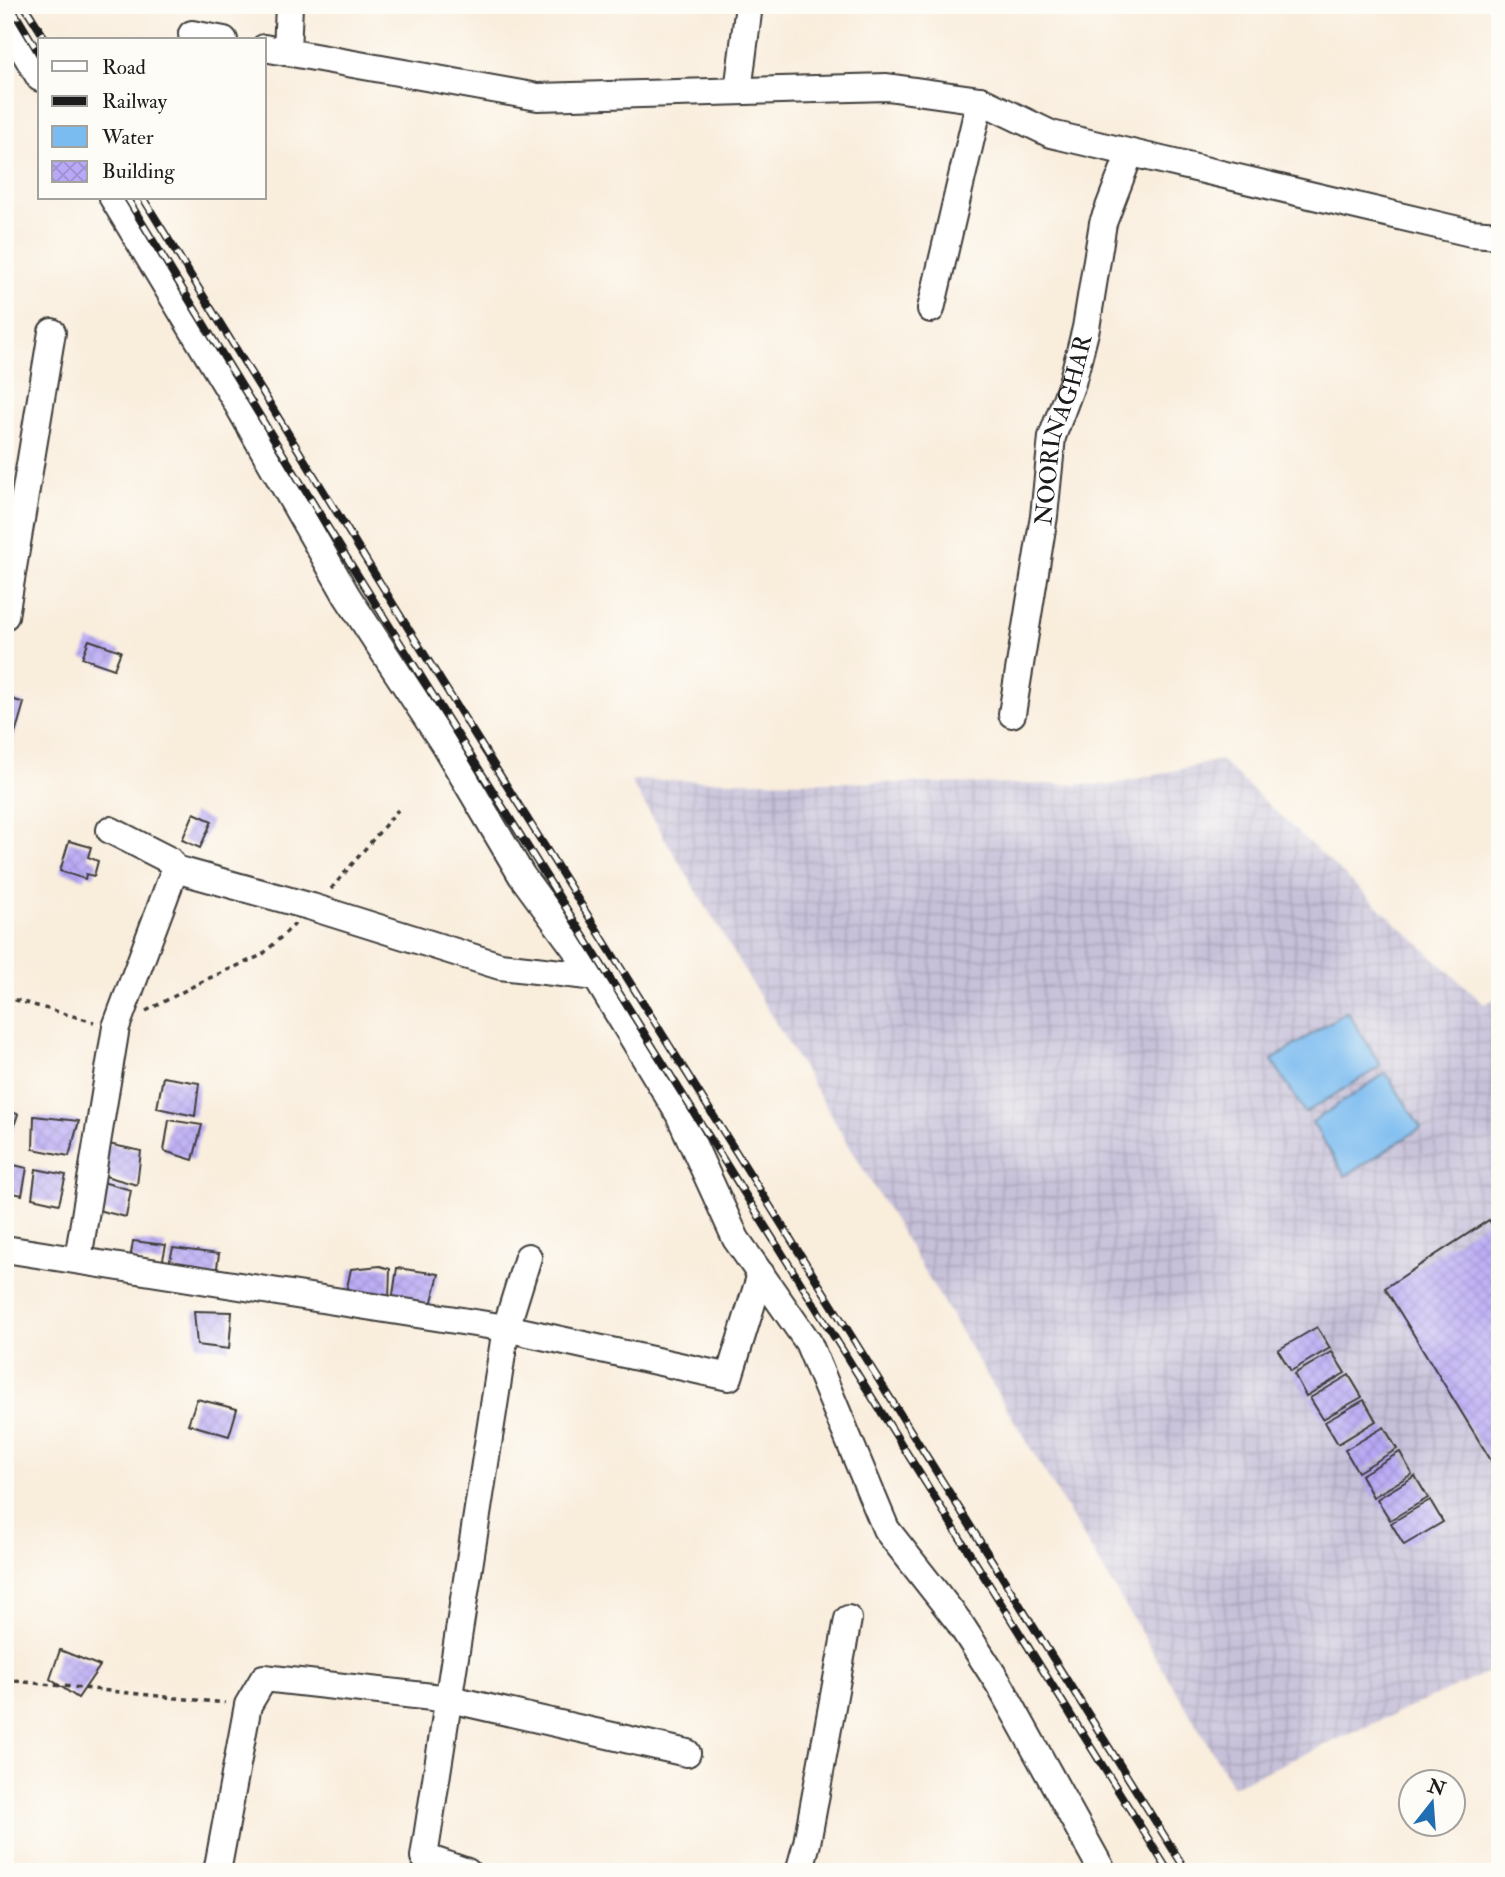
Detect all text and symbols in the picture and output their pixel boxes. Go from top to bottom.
legend [38,38,266,200]
text: Road [102,54,147,81]
text: Railway [102,88,168,115]
text: Water [101,124,154,151]
text: Building [102,158,175,185]
street label: NOORINAGHAR [1028,331,1100,527]
north arrow [1396,1769,1466,1839]
text: N [1424,1773,1449,1802]

